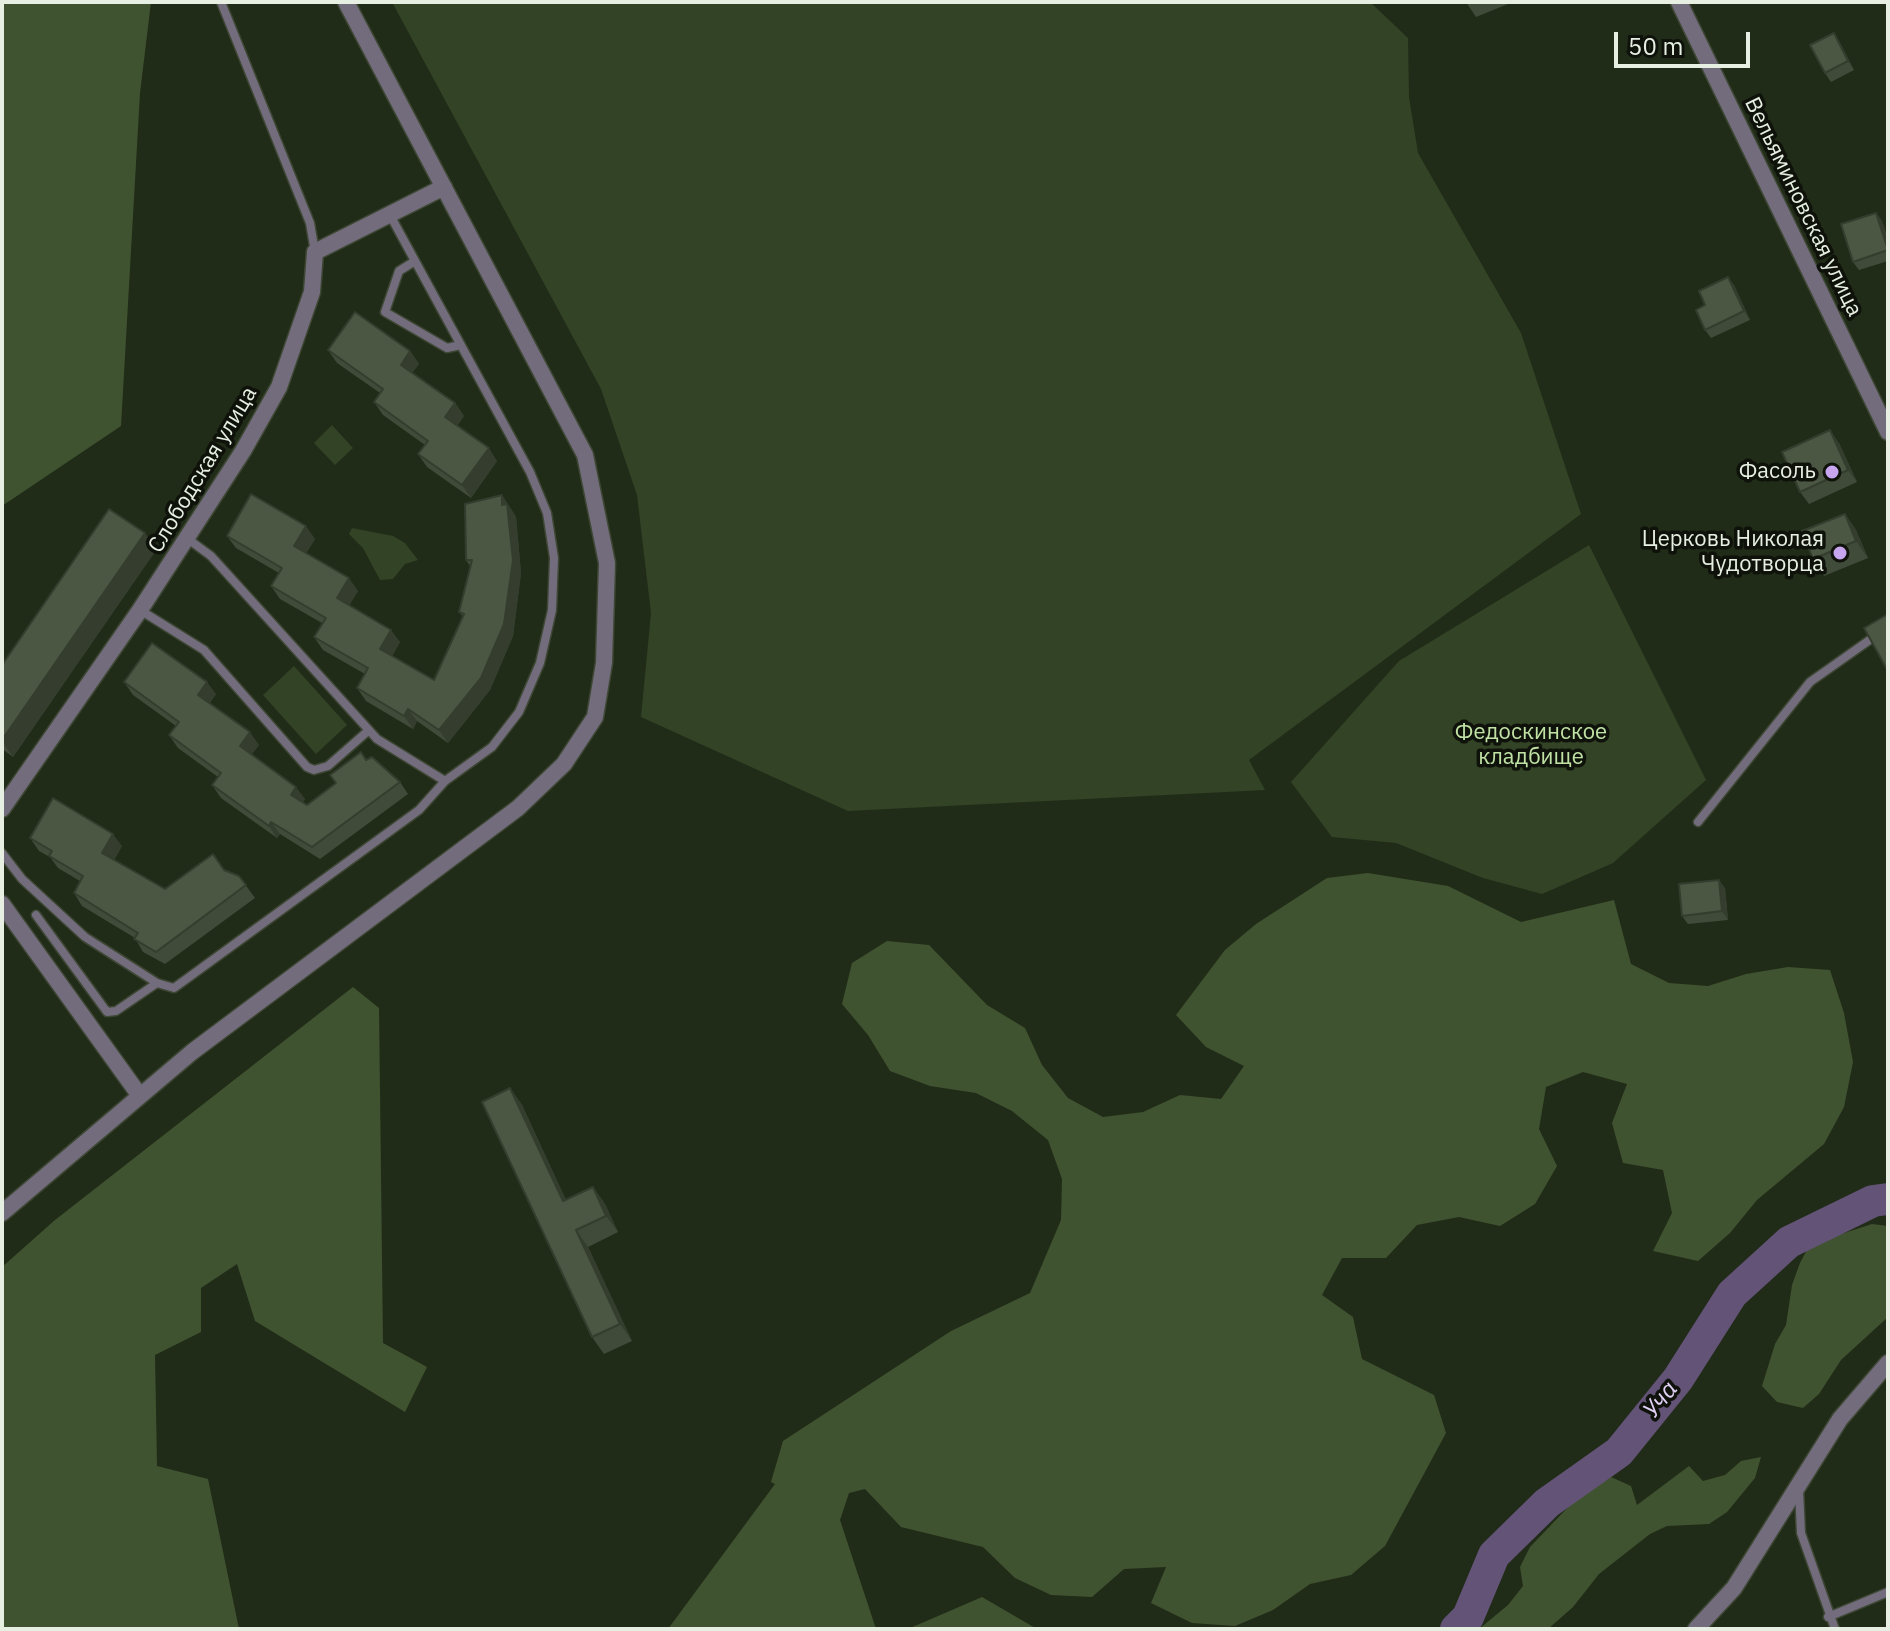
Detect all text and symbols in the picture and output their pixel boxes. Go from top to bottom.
scale bar [1618,16,1754,66]
text: 50 m [1628,30,1683,62]
street label: Вельяминовская улица [1738,93,1868,321]
street label: Слободская улица [143,382,263,558]
place label: Фасоль [1739,459,1816,485]
marker: Фасоль [1823,463,1841,481]
place label: Церковь Николая Чудотворца [1642,527,1824,578]
marker: Церковь Николая Чудотворца [1831,544,1849,562]
park label: Федоскинское кладбище [1455,720,1607,772]
water label: Уча [1638,1376,1684,1424]

